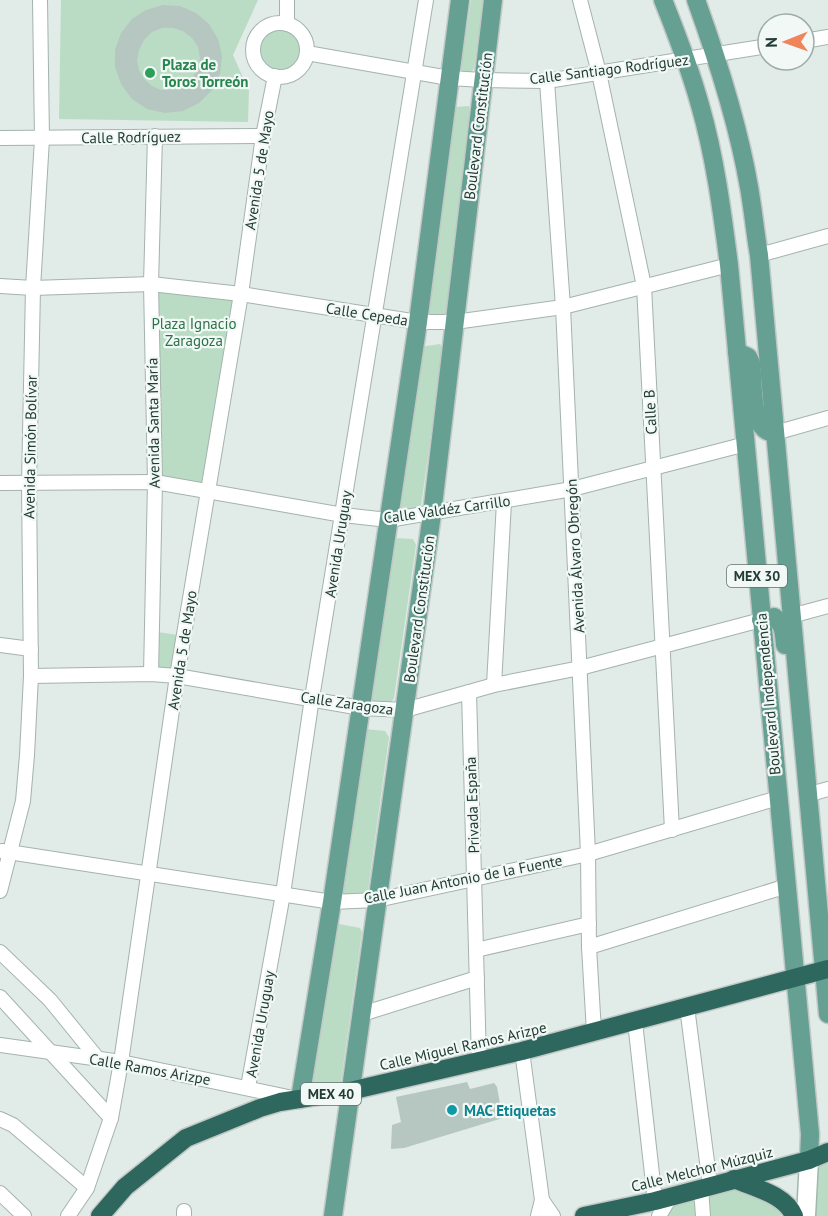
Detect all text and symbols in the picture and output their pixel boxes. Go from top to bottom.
north arrow [756,12,816,72]
text: N [761,37,781,48]
street label: Calle Santiago Rodríguez [528,50,690,88]
street label: Boulevard Constitución [460,51,496,201]
place label: Plaza de Toros Torreón [162,55,249,91]
marker: Plaza de Toros Torreón [143,66,157,80]
street label: Avenida 5 de Mayo [240,109,278,231]
street label: Calle Rodríguez [81,127,181,147]
street label: Calle Cepeda [325,298,409,330]
park label: Plaza Ignacio Zaragoza [151,314,237,350]
street label: Avenida Santa María [142,358,164,488]
street label: Avenida Simón Bolívar [19,375,41,519]
street label: Calle B [639,389,661,435]
street label: Avenida Álvaro Obregón [561,478,589,634]
street label: Avenida Uruguay [320,489,356,599]
street label: Calle Valdéz Carrillo [382,491,512,527]
street label: Boulevard Constitución [399,534,439,684]
road number: MEX 30 [727,565,787,587]
street label: Avenida 5 de Mayo [163,589,201,711]
street label: Boulevard Independencia [751,612,785,776]
street label: Calle Zaragoza [299,687,395,719]
street label: Privada España [461,756,483,854]
street label: Calle Juan Antonio de la Fuente [362,850,564,908]
street label: Avenida Uruguay [241,969,279,1079]
street label: Calle Miguel Ramos Arizpe [378,1018,548,1074]
street label: Calle Ramos Arizpe [88,1049,212,1089]
road number: MEX 40 [301,1083,361,1105]
place label: MAC Etiquetas [464,1101,556,1120]
marker: MAC Etiquetas [445,1103,459,1117]
street label: Calle Melchor Múzquiz [629,1142,775,1196]

